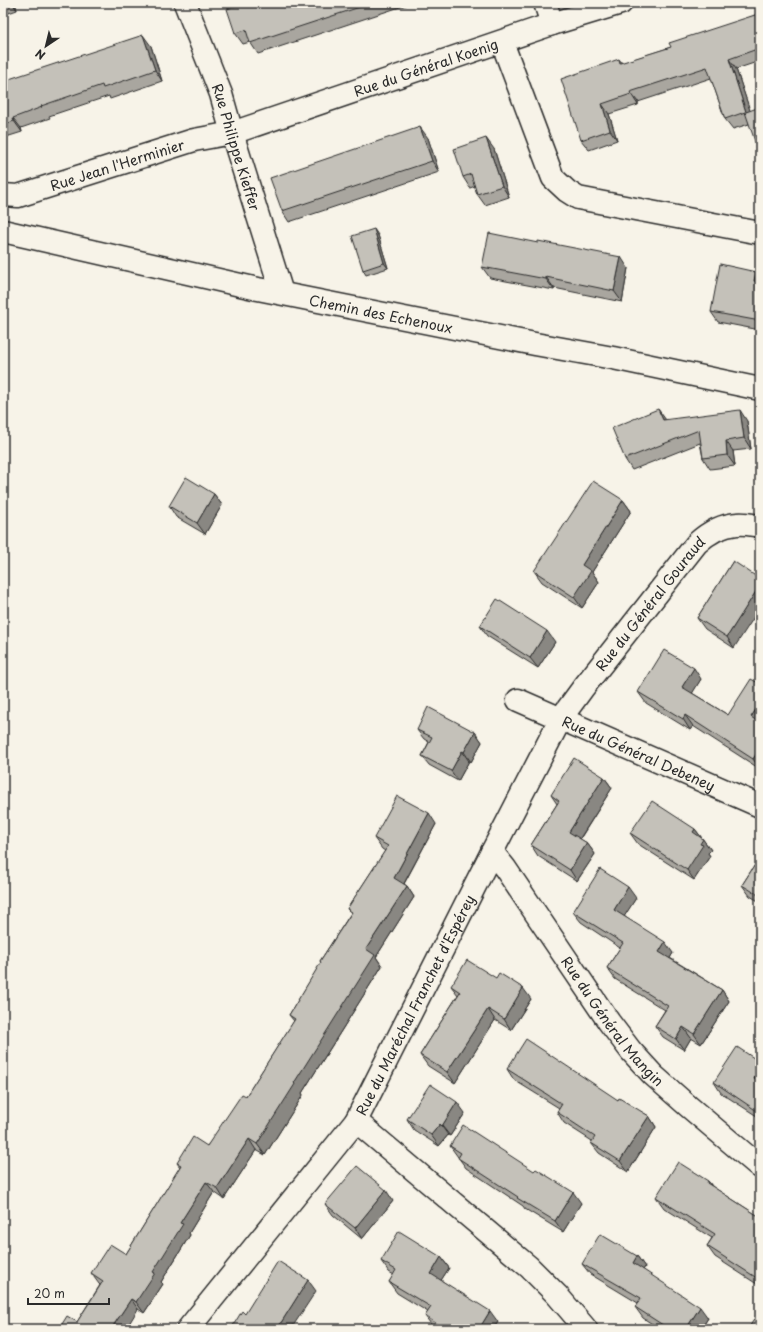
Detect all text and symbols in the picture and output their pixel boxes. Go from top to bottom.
north arrow [26,26,66,66]
street label: Rue du Général Koenig [351,33,501,101]
text: N [31,45,48,64]
street label: Rue Philippe Kieffer [207,80,266,213]
street label: Rue Jean l'Herminier [47,133,187,196]
street label: Chemin des Echenoux [307,289,455,338]
street label: Rue du Général Gouraud [590,530,709,675]
street label: Rue du Général Debeney [559,710,719,796]
street label: Rue du Maréchal Franchet d'Espérey [350,891,480,1119]
street label: Rue du Général Mangin [557,952,669,1091]
scale bar [28,1280,109,1306]
text: 20 m [34,1284,65,1302]

